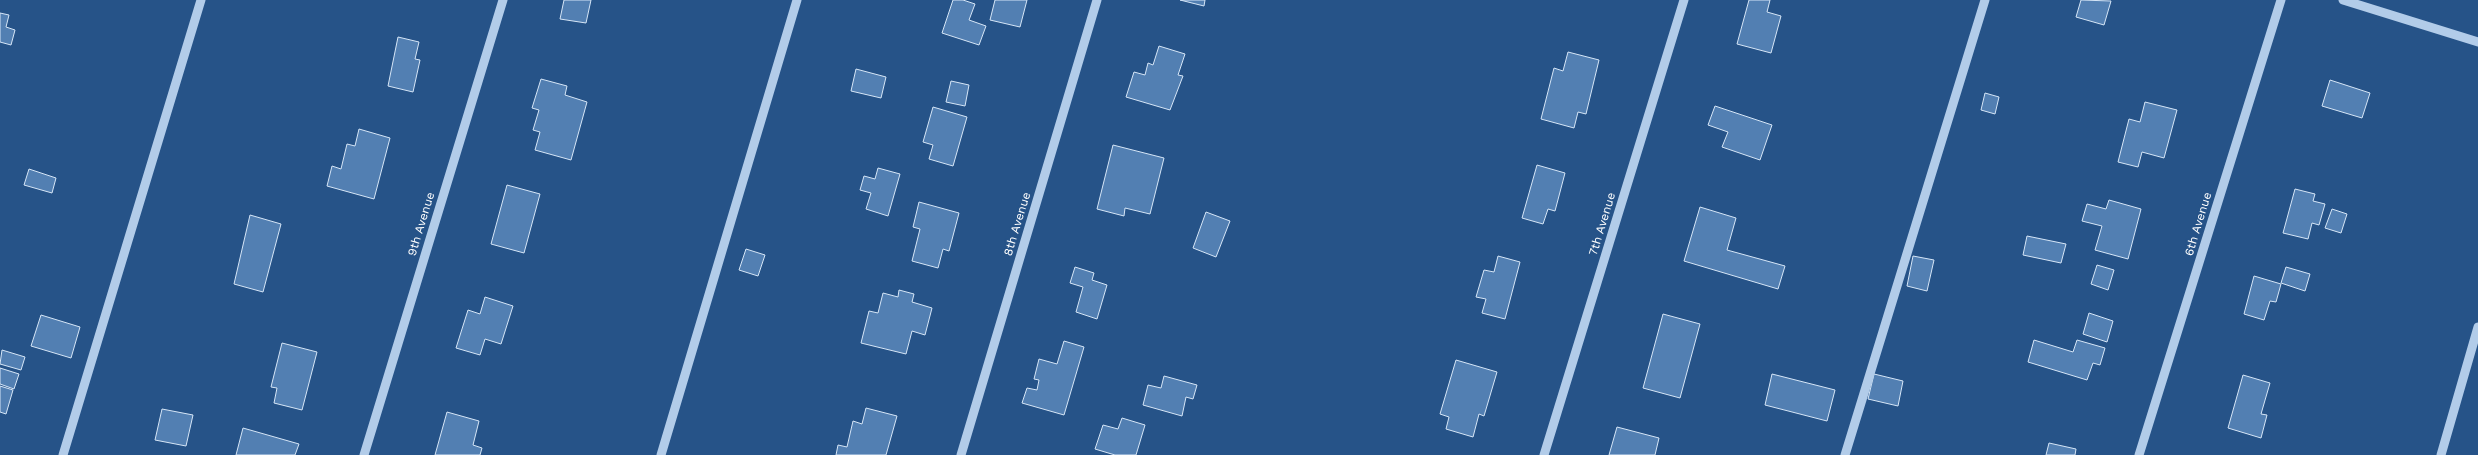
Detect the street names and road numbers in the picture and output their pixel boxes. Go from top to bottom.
street label: 9th Avenue [405,190,437,258]
street label: 8th Avenue [1001,190,1033,258]
street label: 6th Avenue [2182,190,2214,258]
street label: 7th Avenue [1586,191,1618,257]

